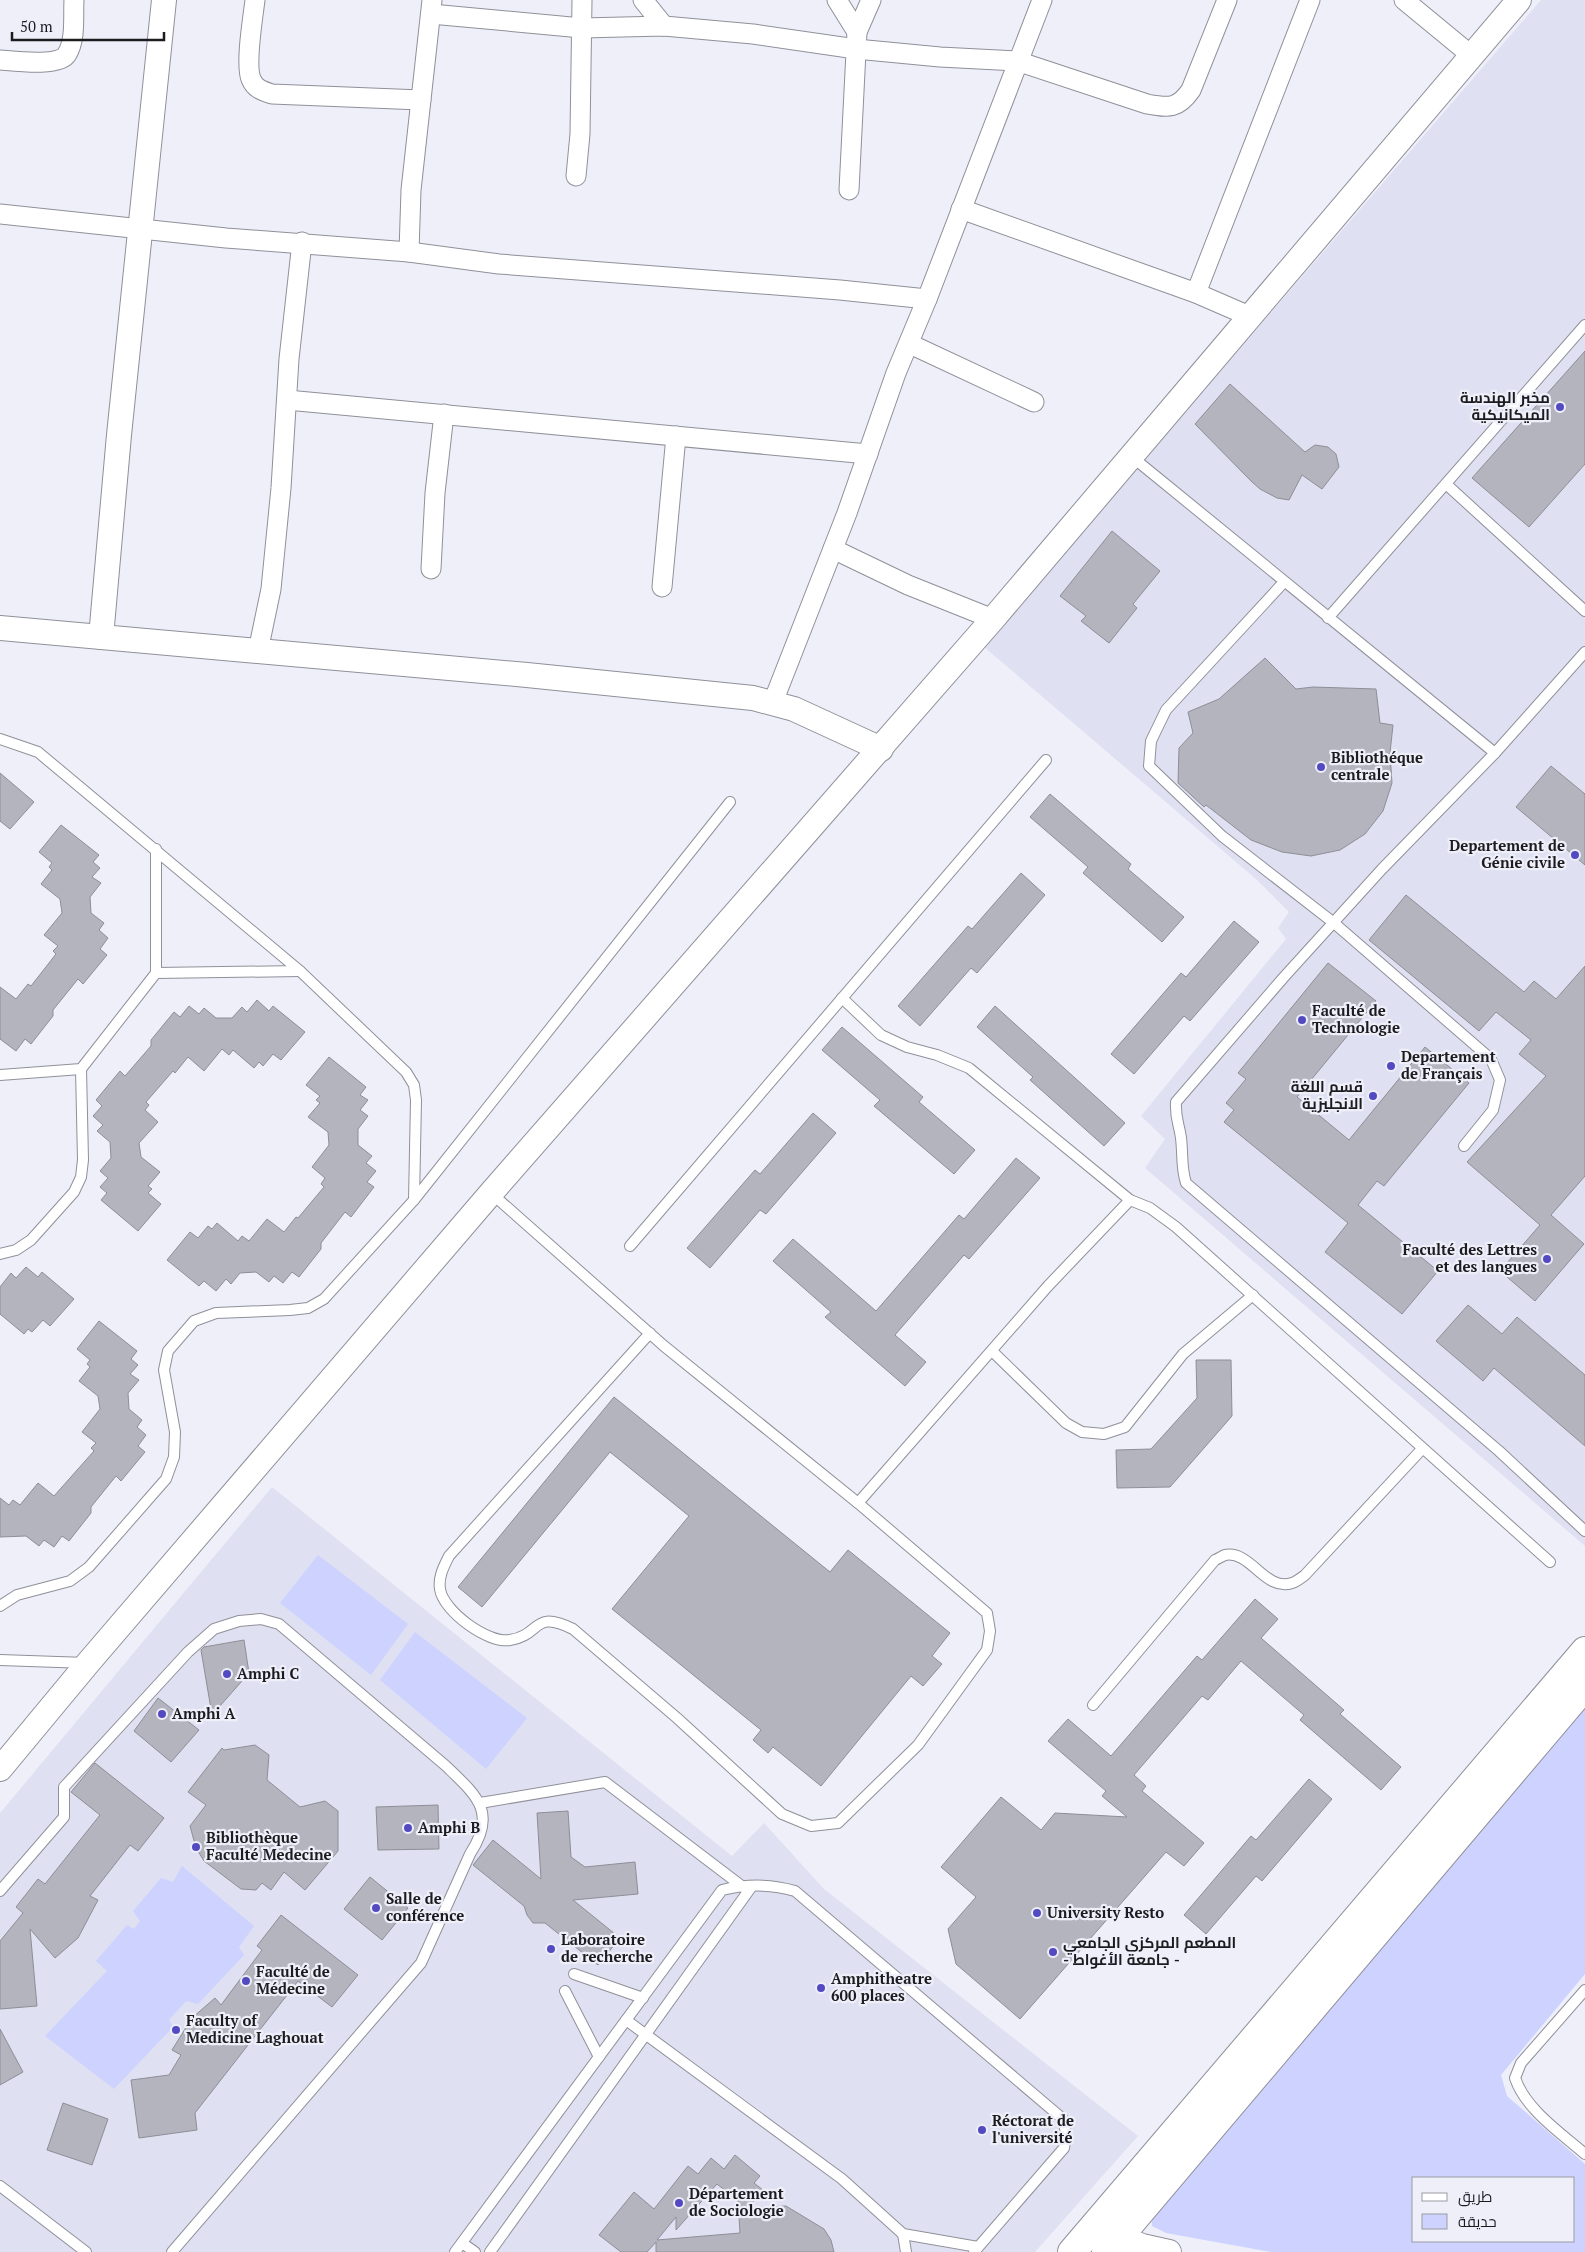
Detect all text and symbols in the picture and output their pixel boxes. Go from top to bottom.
scale bar [12,10,165,42]
text: 50 m [20,16,53,36]
place label: مخبر الهندسة الميكانيكية [1460,387,1550,424]
marker: مخبر الهندسة الميكانيكية [1554,401,1566,413]
place label: Bibliothéque centrale [1331,747,1423,784]
marker: Bibliothéque centrale [1315,761,1327,773]
place label: Departement de Génie civile [1449,835,1565,872]
marker: Departement de Génie civile [1569,849,1581,861]
place label: Faculté de Technologie [1312,1000,1400,1037]
marker: Faculté de Technologie [1296,1014,1308,1026]
place label: Departement de Français [1401,1046,1496,1083]
marker: Departement de Français [1385,1060,1397,1072]
place label: قسم اللغة الانجليزية [1291,1076,1363,1113]
marker: قسم اللغة الانجليزية [1367,1090,1379,1102]
place label: Faculté des Lettres et des langues [1403,1239,1537,1276]
marker: Faculté des Lettres et des langues [1541,1253,1553,1265]
place label: Amphi C [237,1663,299,1683]
marker: Amphi C [221,1668,233,1680]
place label: Amphi A [172,1703,235,1723]
marker: Amphi A [156,1708,168,1720]
place label: Amphi B [418,1817,481,1837]
marker: Amphi B [402,1822,414,1834]
place label: Bibliothèque Faculté Medecine [206,1827,332,1864]
marker: Bibliothèque Faculté Medecine [190,1841,202,1853]
place label: Salle de conférence [386,1888,464,1925]
marker: Salle de conférence [370,1902,382,1914]
place label: University Resto [1047,1902,1164,1922]
marker: University Resto [1031,1907,1043,1919]
place label: Laboratoire de recherche [561,1929,653,1966]
place label: المطعم المركزي الجامعي - جامعة الأغواط - [1063,1932,1236,1969]
marker: Laboratoire de recherche [545,1943,557,1955]
marker: المطعم المركزي الجامعي - جامعة الأغواط - [1047,1946,1059,1958]
place label: Faculté de Médecine [256,1961,330,1998]
place label: Amphitheatre 600 places [831,1968,932,2005]
marker: Faculté de Médecine [240,1975,252,1987]
marker: Amphitheatre 600 places [815,1982,827,1994]
place label: Faculty of Medicine Laghouat [186,2010,324,2047]
marker: Faculty of Medicine Laghouat [170,2024,182,2036]
place label: Réctorat de l'université [992,2110,1074,2147]
marker: Réctorat de l'université [976,2124,988,2136]
legend [1412,2177,1575,2242]
place label: Département de Sociologie [689,2183,784,2220]
text: طريق [1458,2186,1492,2207]
marker: Département de Sociologie [673,2197,685,2209]
text: حديقة [1458,2211,1497,2231]

